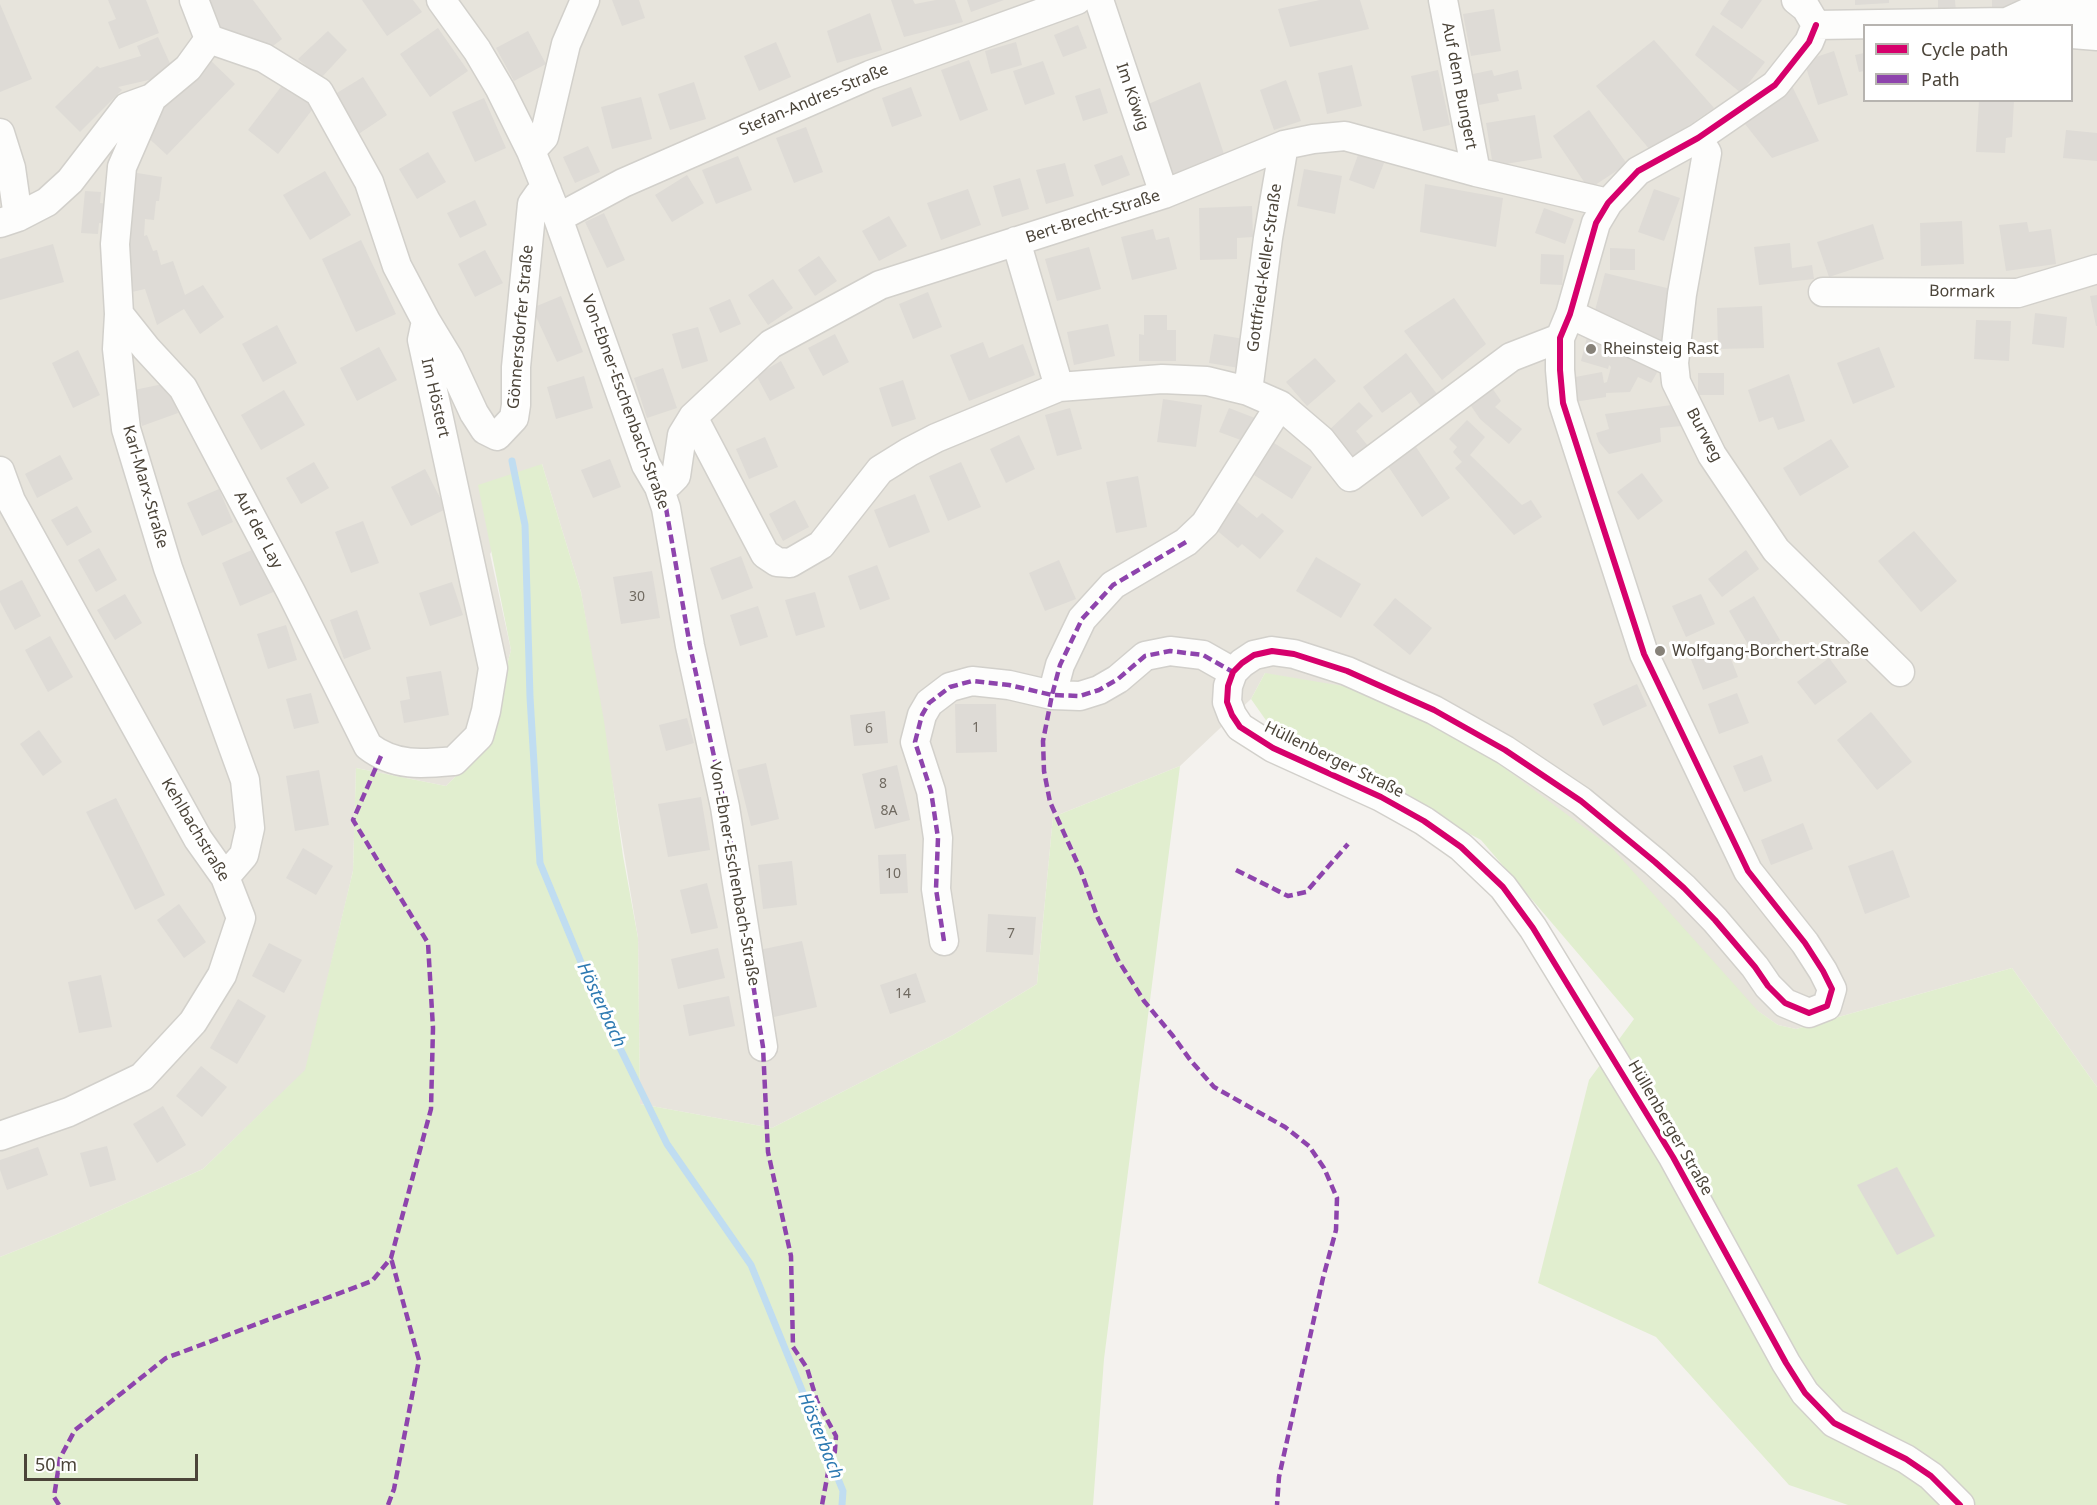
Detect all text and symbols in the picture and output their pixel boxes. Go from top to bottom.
street label: Auf dem Bungert [1437,21,1481,151]
legend [1863,24,2073,102]
text: Cycle path [1921,37,2008,61]
street label: Stefan-Andres-Straße [737,60,891,140]
street label: Im Köwig [1111,61,1153,133]
text: Path [1921,67,1960,91]
street label: Gottfried-Keller-Straße [1244,182,1286,354]
street label: Bert-Brecht-Straße [1023,186,1163,248]
street label: Gönnersdorfer Straße [504,244,538,410]
street label: Bormark [1929,282,1995,302]
street label: Von-Ebner-Eschenbach-Straße [577,292,673,512]
place label: Rheinsteig Rast [1603,339,1719,359]
marker: Rheinsteig Rast [1584,342,1598,356]
street label: Im Höstert [417,356,453,440]
street label: Burweg [1682,405,1726,465]
street label: Karl-Marx-Straße [118,423,172,551]
street label: Auf der Lay [230,488,286,572]
house number: 30 [629,589,645,605]
place label: Wolfgang-Borchert-Straße [1672,641,1869,661]
marker: Wolfgang-Borchert-Straße [1653,644,1667,658]
street label: Hüllenberger Straße [1261,718,1407,802]
house number: 1 [972,720,980,736]
house number: 6 [865,721,873,737]
street label: Von-Ebner-Eschenbach-Straße [705,761,763,987]
street label: Kehlbachstraße [157,775,233,885]
house number: 8 [879,776,887,792]
house number: 8A [881,803,897,819]
house number: 10 [885,866,901,882]
house number: 7 [1007,926,1015,942]
water label: Hösterbach [572,959,630,1051]
house number: 14 [895,986,911,1002]
street label: Hüllenberger Straße [1623,1057,1717,1199]
water label: Hösterbach [793,1390,847,1482]
scale bar [27,1442,201,1480]
text: 50 m [35,1452,77,1476]

